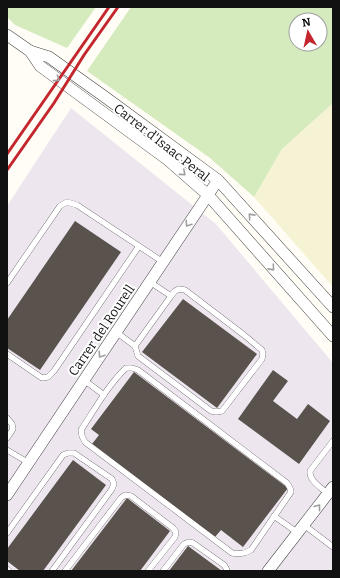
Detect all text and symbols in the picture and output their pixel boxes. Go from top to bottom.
north arrow [288,12,328,52]
text: N [301,15,312,30]
one-way arrow [52,74,59,81]
street label: Carrer d'Isaac Peral [111,100,213,184]
one-way arrow [178,169,186,176]
one-way arrow [248,213,255,221]
one-way arrow [185,220,193,227]
one-way arrow [268,263,275,270]
street label: Carrer del Rourell [65,282,138,379]
one-way arrow [98,351,105,358]
one-way arrow [313,504,320,511]

